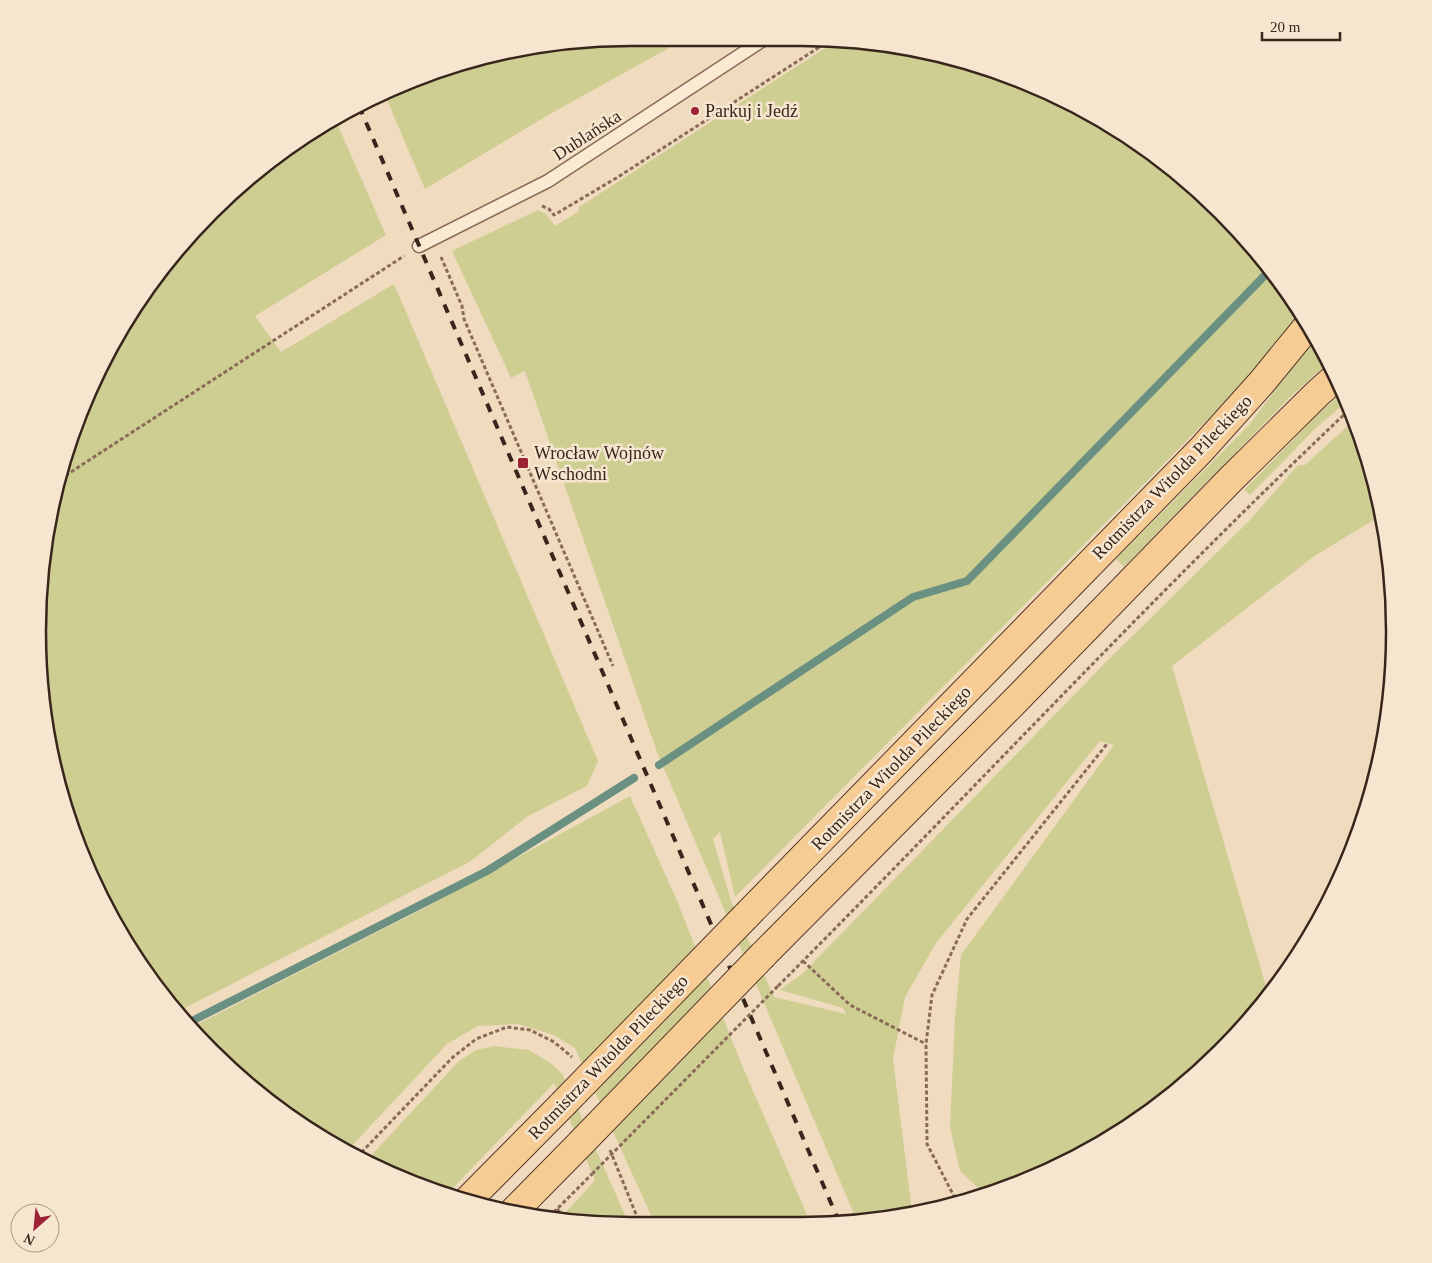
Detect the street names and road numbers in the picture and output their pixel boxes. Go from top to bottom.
street label: Dublańska [549,106,625,164]
street label: Rotmistrza Witolda Pileckiego [1088,391,1256,563]
street label: Rotmistrza Witolda Pileckiego [807,682,975,854]
street label: Rotmistrza Witolda Pileckiego [524,971,692,1143]

